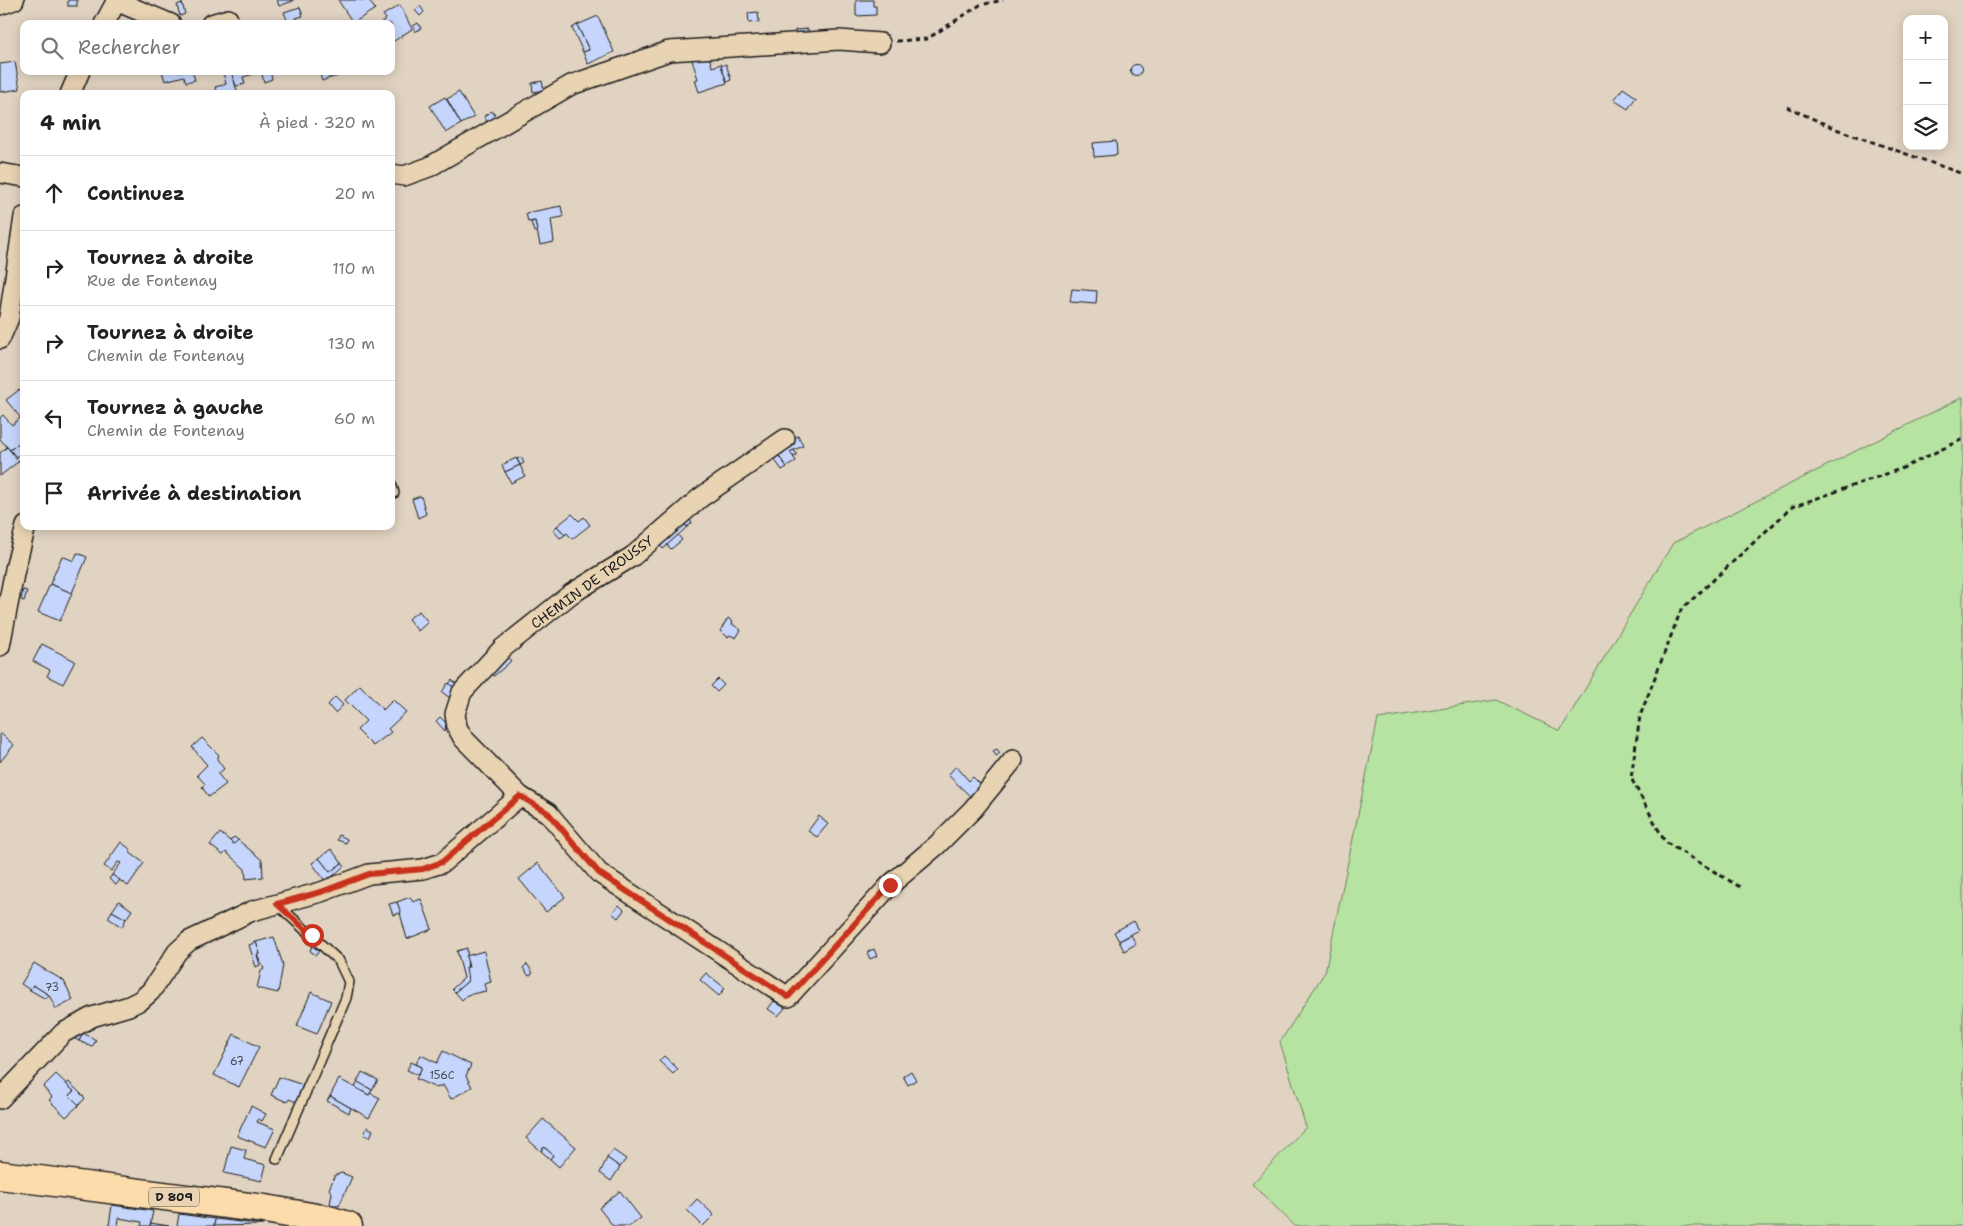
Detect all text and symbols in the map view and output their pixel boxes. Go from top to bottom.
map controls [1903,15,1948,150]
button: + [1903,15,1948,60]
search box [20,20,395,75]
icon: search [38,34,66,62]
text: Rechercher [78,35,181,60]
button: − [1903,60,1948,105]
button: layers [1903,105,1948,150]
text: 4 min [40,109,101,137]
text: À pied · 320 m [259,112,375,133]
icon: ahead [40,179,68,207]
text: Continuez [87,181,185,206]
text: 20 m [334,183,375,204]
text: Tournez à droite [87,245,254,270]
icon: right [40,254,68,282]
text: 110 m [332,258,375,279]
text: Rue de Fontenay [87,270,218,291]
text: Tournez à droite [87,320,254,345]
icon: right [40,329,68,357]
text: 130 m [328,333,375,354]
text: Chemin de Fontenay [87,345,245,366]
text: Tournez à gauche [87,395,264,420]
icon: left [40,404,68,432]
text: 60 m [334,408,375,429]
text: Chemin de Fontenay [87,420,245,441]
icon: arrive [40,479,68,507]
text: Arrivée à destination [87,481,301,506]
street label: CHEMIN DE TROUSSY [527,531,657,633]
route end [879,874,902,897]
route start [301,924,324,947]
house number: 73 [45,980,59,995]
house number: 67 [230,1054,244,1069]
house number: 156C [429,1068,455,1083]
road number: D 809 [149,1188,199,1206]

